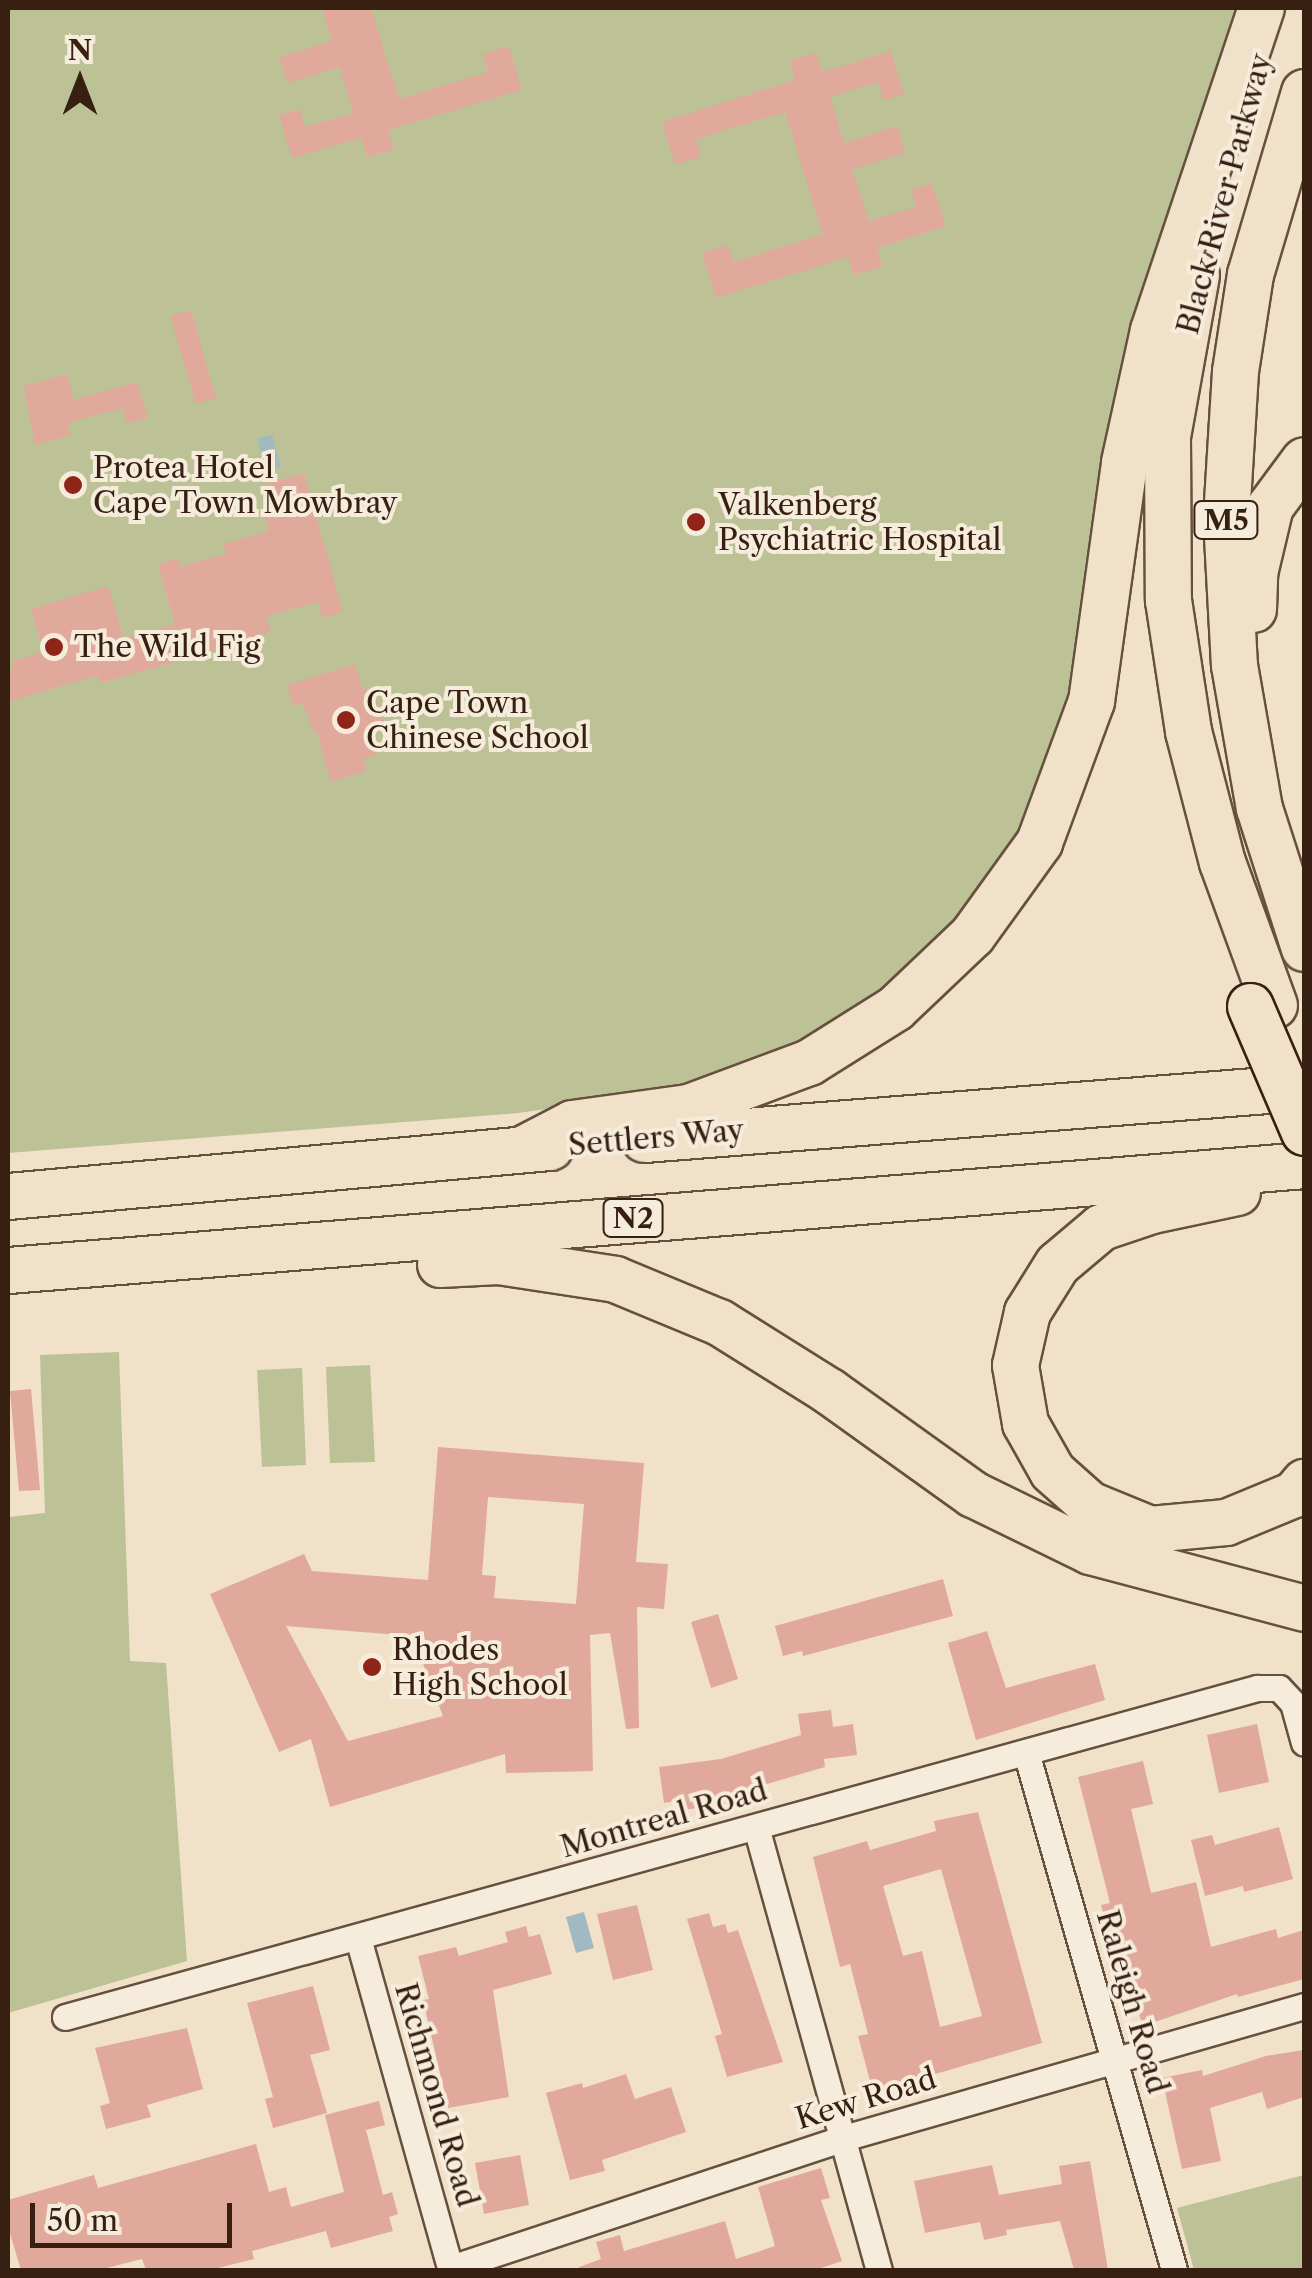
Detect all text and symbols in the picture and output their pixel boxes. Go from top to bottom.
north arrow [30,30,130,130]
text: N [68,33,92,67]
street label: Black River Parkway [1170,49,1280,339]
place label: Protea Hotel Cape Town Mowbray [93,450,398,520]
marker: Protea Hotel Cape Town Mowbray [62,474,84,496]
place label: Valkenberg Psychiatric Hospital [718,487,1001,558]
road number: M5 [1191,497,1261,543]
marker: Valkenberg Psychiatric Hospital [683,509,709,535]
place label: The Wild Fig [74,629,262,665]
marker: The Wild Fig [43,636,65,658]
place label: Cape Town Chinese School [366,685,589,756]
marker: Cape Town Chinese School [335,709,357,731]
street label: Settlers Way [566,1112,746,1164]
road number: N2 [600,1195,666,1241]
place label: Rhodes High School [392,1632,568,1702]
marker: Rhodes High School [361,1656,383,1678]
street label: Montreal Road [557,1772,771,1866]
street label: Raleigh Road [1089,1906,1175,2098]
street label: Richmond Road [387,1979,485,2211]
street label: Kew Road [791,2060,941,2138]
scale bar [35,2183,238,2245]
text: 50 m [47,2202,118,2239]

